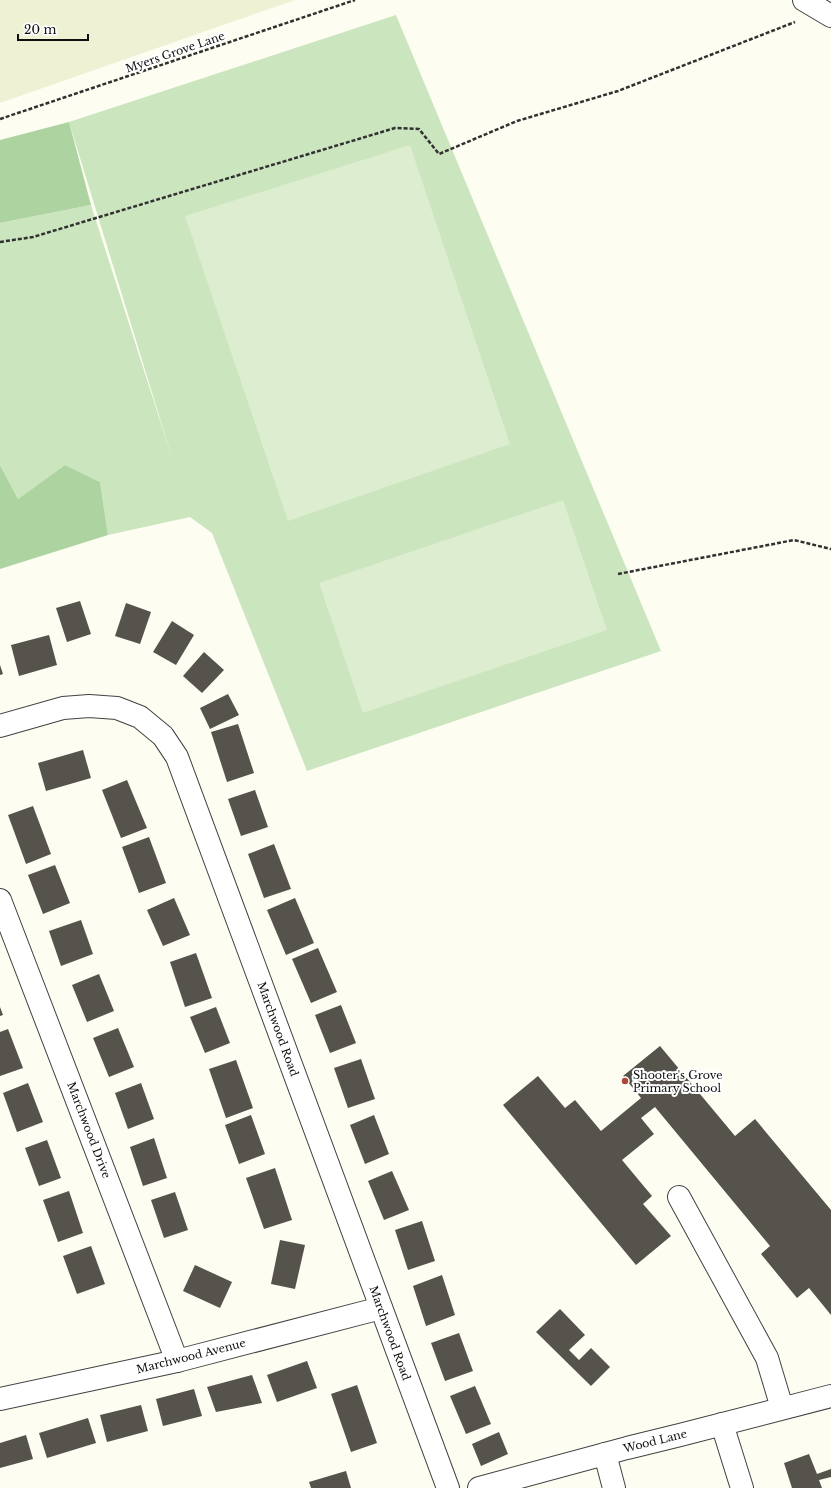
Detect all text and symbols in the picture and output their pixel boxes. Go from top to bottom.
scale bar [18,16,88,42]
text: 20 m [24,22,56,37]
street label: Myers Grove Lane [124,28,226,76]
street label: Marchwood Road [254,980,302,1079]
place label: Shooter's Grove Primary School [633,1068,723,1095]
marker: Shooter's Grove Primary School [620,1076,630,1086]
street label: Marchwood Drive [64,1080,114,1180]
street label: Marchwood Road [366,1284,414,1383]
street label: Marchwood Avenue [135,1336,247,1376]
street label: Wood Lane [621,1426,688,1456]

